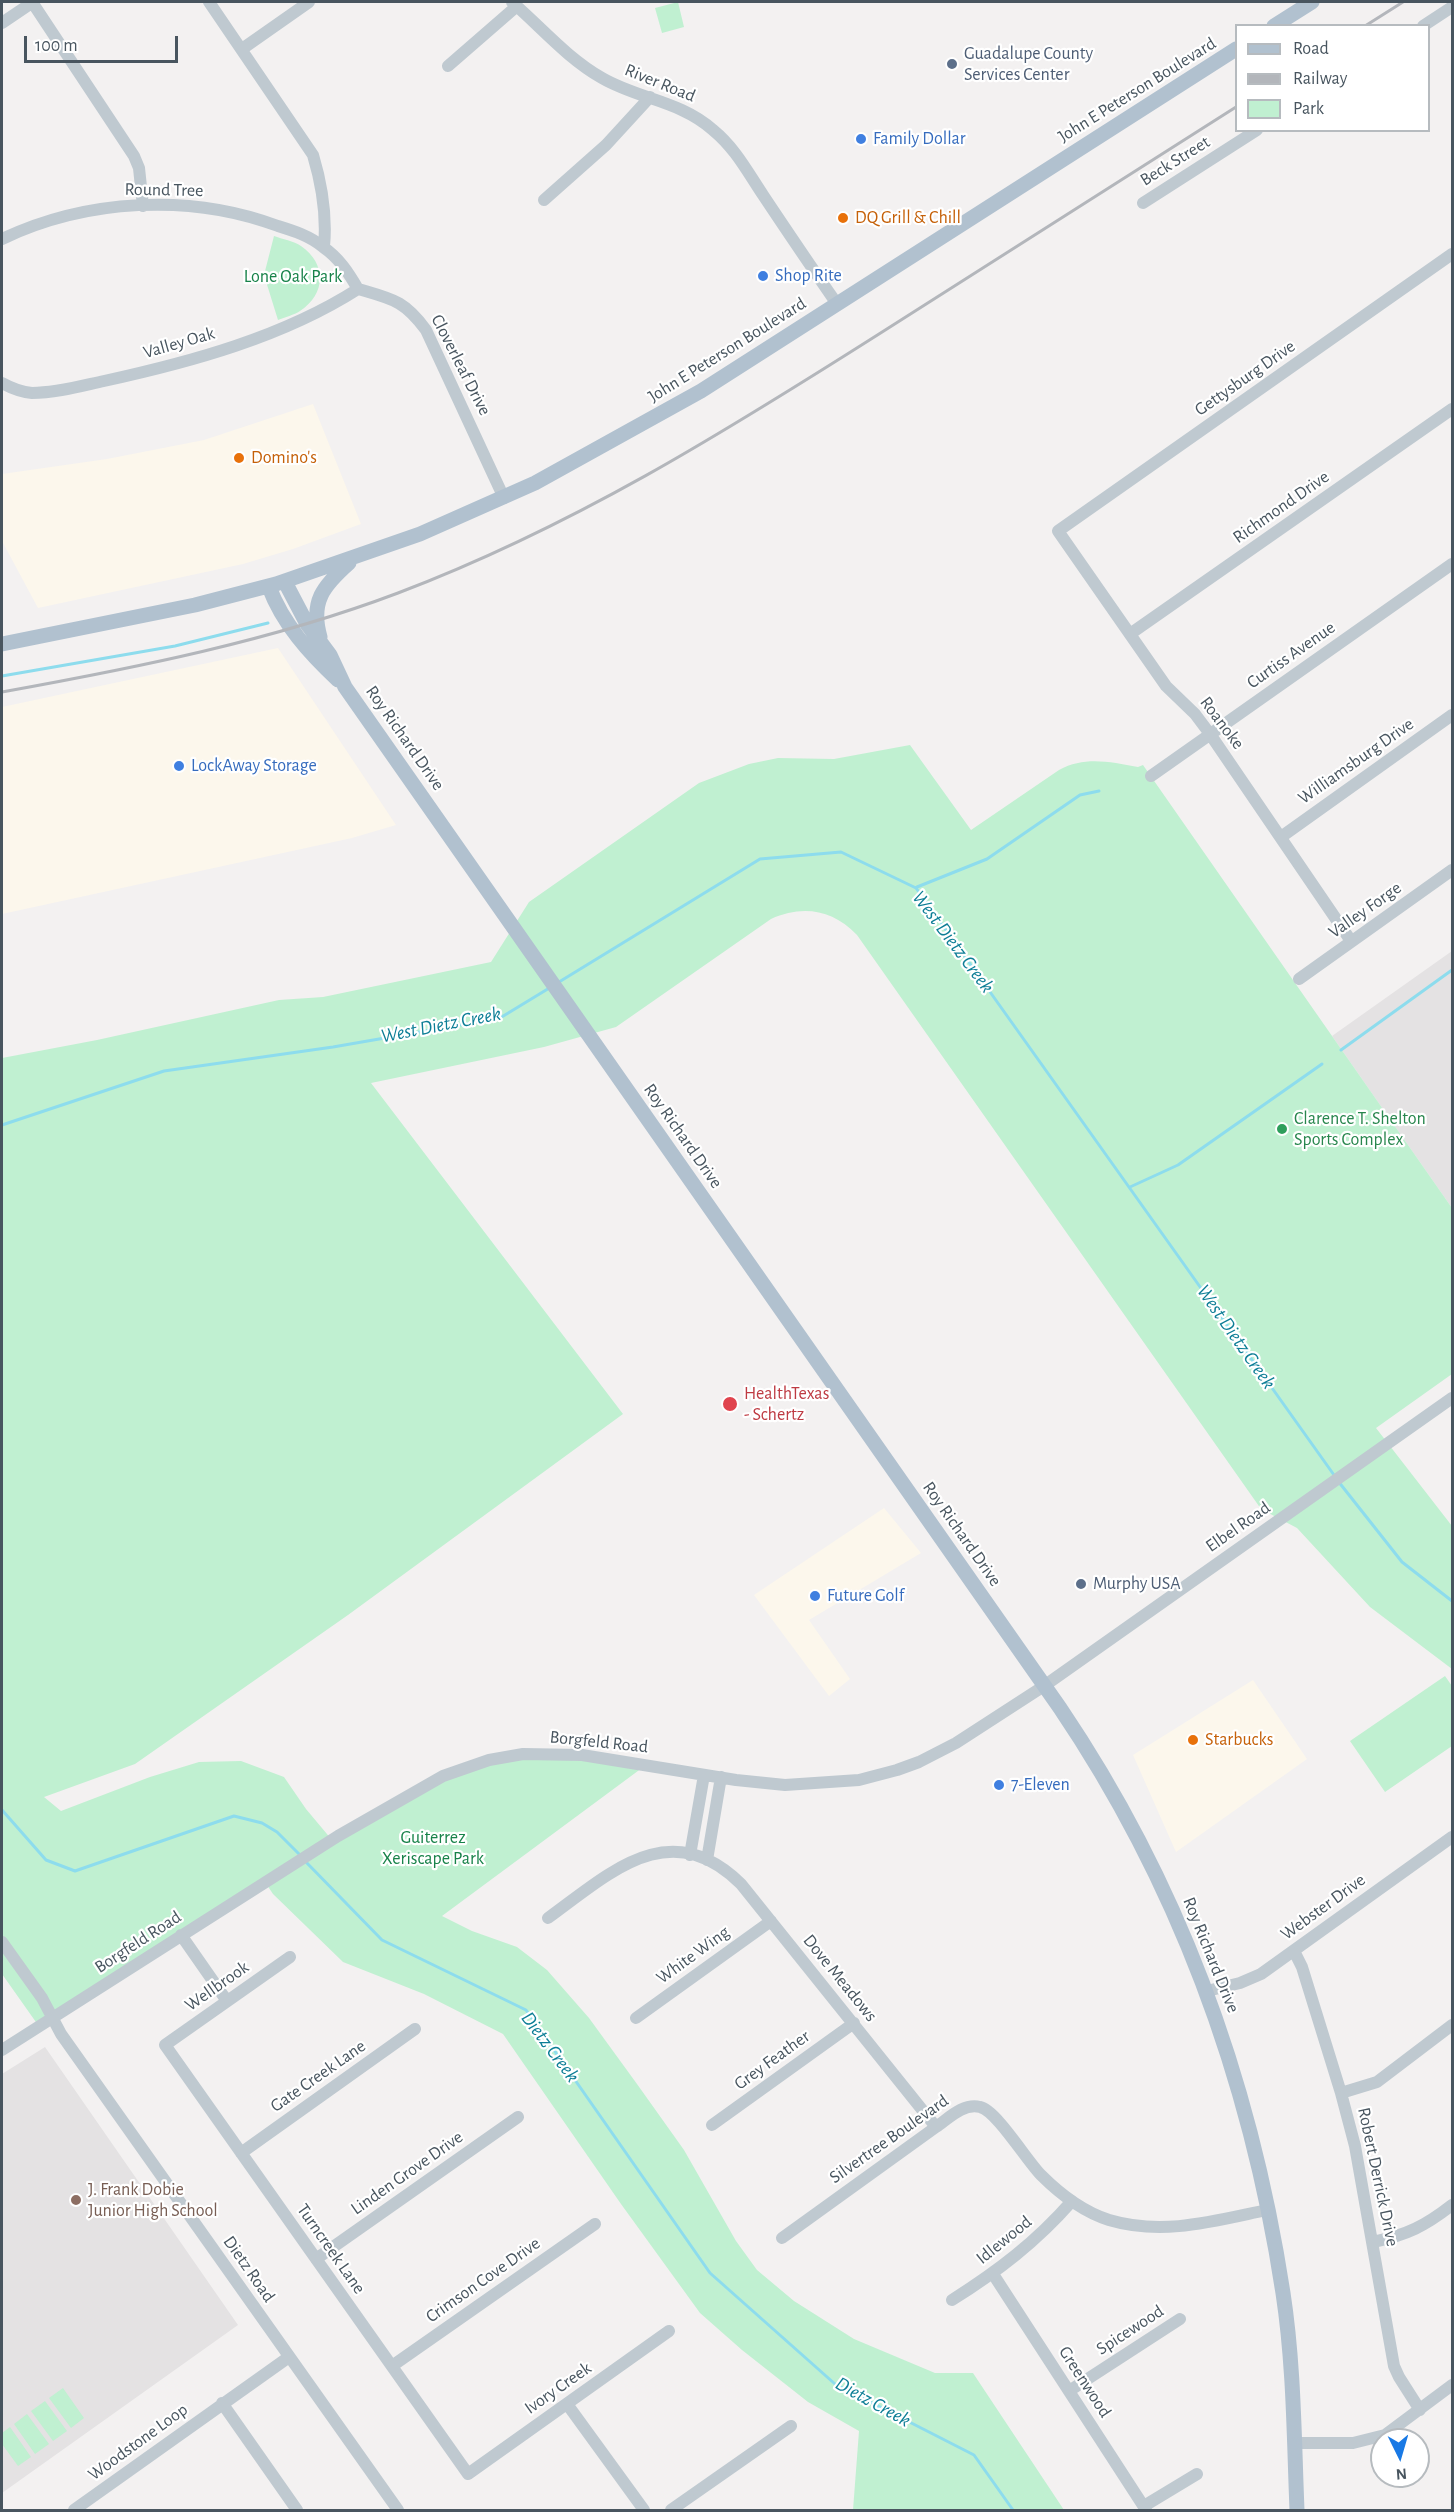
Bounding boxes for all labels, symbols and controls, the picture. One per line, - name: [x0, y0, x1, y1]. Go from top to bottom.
- scale bar: [27, 24, 182, 62]
- legend: [1235, 24, 1430, 132]
- street label: John E Peterson Boulevard: [1054, 33, 1220, 147]
- text: 100 m: [35, 37, 78, 55]
- text: Road: [1293, 40, 1329, 58]
- place label: Guadalupe County Services Center: [964, 43, 1093, 86]
- marker: Guadalupe County Services Center: [945, 57, 959, 71]
- street label: River Road: [621, 59, 699, 107]
- text: Railway: [1293, 70, 1347, 88]
- text: Park: [1293, 100, 1324, 118]
- place label: Family Dollar: [873, 128, 966, 150]
- street label: Beck Street: [1136, 131, 1214, 191]
- marker: Family Dollar: [854, 132, 868, 146]
- street label: Round Tree: [124, 179, 204, 201]
- place label: DQ Grill & Chill: [855, 207, 961, 229]
- marker: DQ Grill & Chill: [836, 211, 850, 225]
- place label: Shop Rite: [775, 265, 842, 287]
- park label: Lone Oak Park: [244, 266, 342, 288]
- marker: Shop Rite: [756, 269, 770, 283]
- street label: John E Peterson Boulevard: [644, 293, 810, 407]
- street label: Cloverleaf Drive: [426, 311, 496, 419]
- street label: Valley Oak: [141, 323, 217, 363]
- street label: Gettysburg Drive: [1191, 335, 1299, 421]
- place label: Domino's: [251, 447, 317, 469]
- marker: Domino's: [232, 451, 246, 465]
- street label: Richmond Drive: [1229, 466, 1333, 548]
- street label: Curtiss Avenue: [1243, 617, 1339, 693]
- street label: Roy Richard Drive: [361, 681, 449, 795]
- street label: Roanoke: [1195, 692, 1249, 754]
- street label: Williamsburg Drive: [1294, 713, 1418, 809]
- place label: LockAway Storage: [191, 755, 317, 777]
- marker: LockAway Storage: [172, 759, 186, 773]
- street label: Valley Forge: [1324, 877, 1406, 943]
- water label: West Dietz Creek: [907, 886, 999, 998]
- water label: West Dietz Creek: [379, 1002, 503, 1048]
- street label: Roy Richard Drive: [639, 1079, 727, 1193]
- place label: Clarence T. Shelton Sports Complex: [1294, 1108, 1426, 1150]
- marker: Clarence T. Shelton Sports Complex: [1275, 1122, 1289, 1136]
- water label: West Dietz Creek: [1191, 1280, 1281, 1394]
- place label: HealthTexas - Schertz: [744, 1383, 829, 1426]
- marker: HealthTexas - Schertz: [721, 1395, 739, 1413]
- street label: Roy Richard Drive: [918, 1477, 1006, 1591]
- street label: Elbel Road: [1202, 1497, 1274, 1557]
- place label: Murphy USA: [1093, 1573, 1181, 1595]
- marker: Murphy USA: [1074, 1577, 1088, 1591]
- place label: Future Golf: [827, 1585, 904, 1607]
- marker: Future Golf: [808, 1589, 822, 1603]
- street label: Borgfeld Road: [549, 1726, 649, 1758]
- place label: Starbucks: [1205, 1729, 1273, 1751]
- marker: Starbucks: [1186, 1733, 1200, 1747]
- place label: 7-Eleven: [1011, 1774, 1070, 1796]
- marker: 7-Eleven: [992, 1778, 1006, 1792]
- park label: Guiterrez Xeriscape Park: [382, 1827, 484, 1870]
- street label: Webster Drive: [1276, 1869, 1370, 1945]
- street label: Roy Richard Drive: [1178, 1894, 1244, 2016]
- street label: Borgfeld Road: [91, 1906, 185, 1978]
- street label: White Wing: [652, 1921, 734, 1989]
- street label: Dove Meadows: [798, 1930, 882, 2026]
- street label: Wellbrook: [181, 1956, 253, 2016]
- water label: Dietz Creek: [516, 2007, 584, 2087]
- street label: Grey Feather: [730, 2025, 814, 2095]
- street label: Gate Creek Lane: [266, 2035, 370, 2117]
- street label: Silvertree Boulevard: [825, 2090, 953, 2188]
- street label: Robert Derrick Drive: [1353, 2105, 1403, 2249]
- street label: Linden Grove Drive: [347, 2126, 467, 2220]
- place label: J. Frank Dobie Junior High School: [88, 2179, 218, 2222]
- marker: J. Frank Dobie Junior High School: [69, 2193, 83, 2207]
- street label: Turncreek Lane: [292, 2200, 370, 2298]
- street label: Idlewood: [972, 2211, 1036, 2269]
- street label: Dietz Road: [218, 2232, 280, 2306]
- street label: Crimson Cove Drive: [422, 2232, 544, 2328]
- street label: Spicewood: [1092, 2300, 1168, 2360]
- street label: Greenwood: [1054, 2342, 1116, 2422]
- street label: Ivory Creek: [520, 2357, 596, 2419]
- water label: Dietz Creek: [831, 2372, 915, 2432]
- street label: Woodstone Loop: [84, 2399, 192, 2485]
- north arrow: [1370, 2428, 1430, 2488]
- text: N: [1395, 2465, 1408, 2482]

